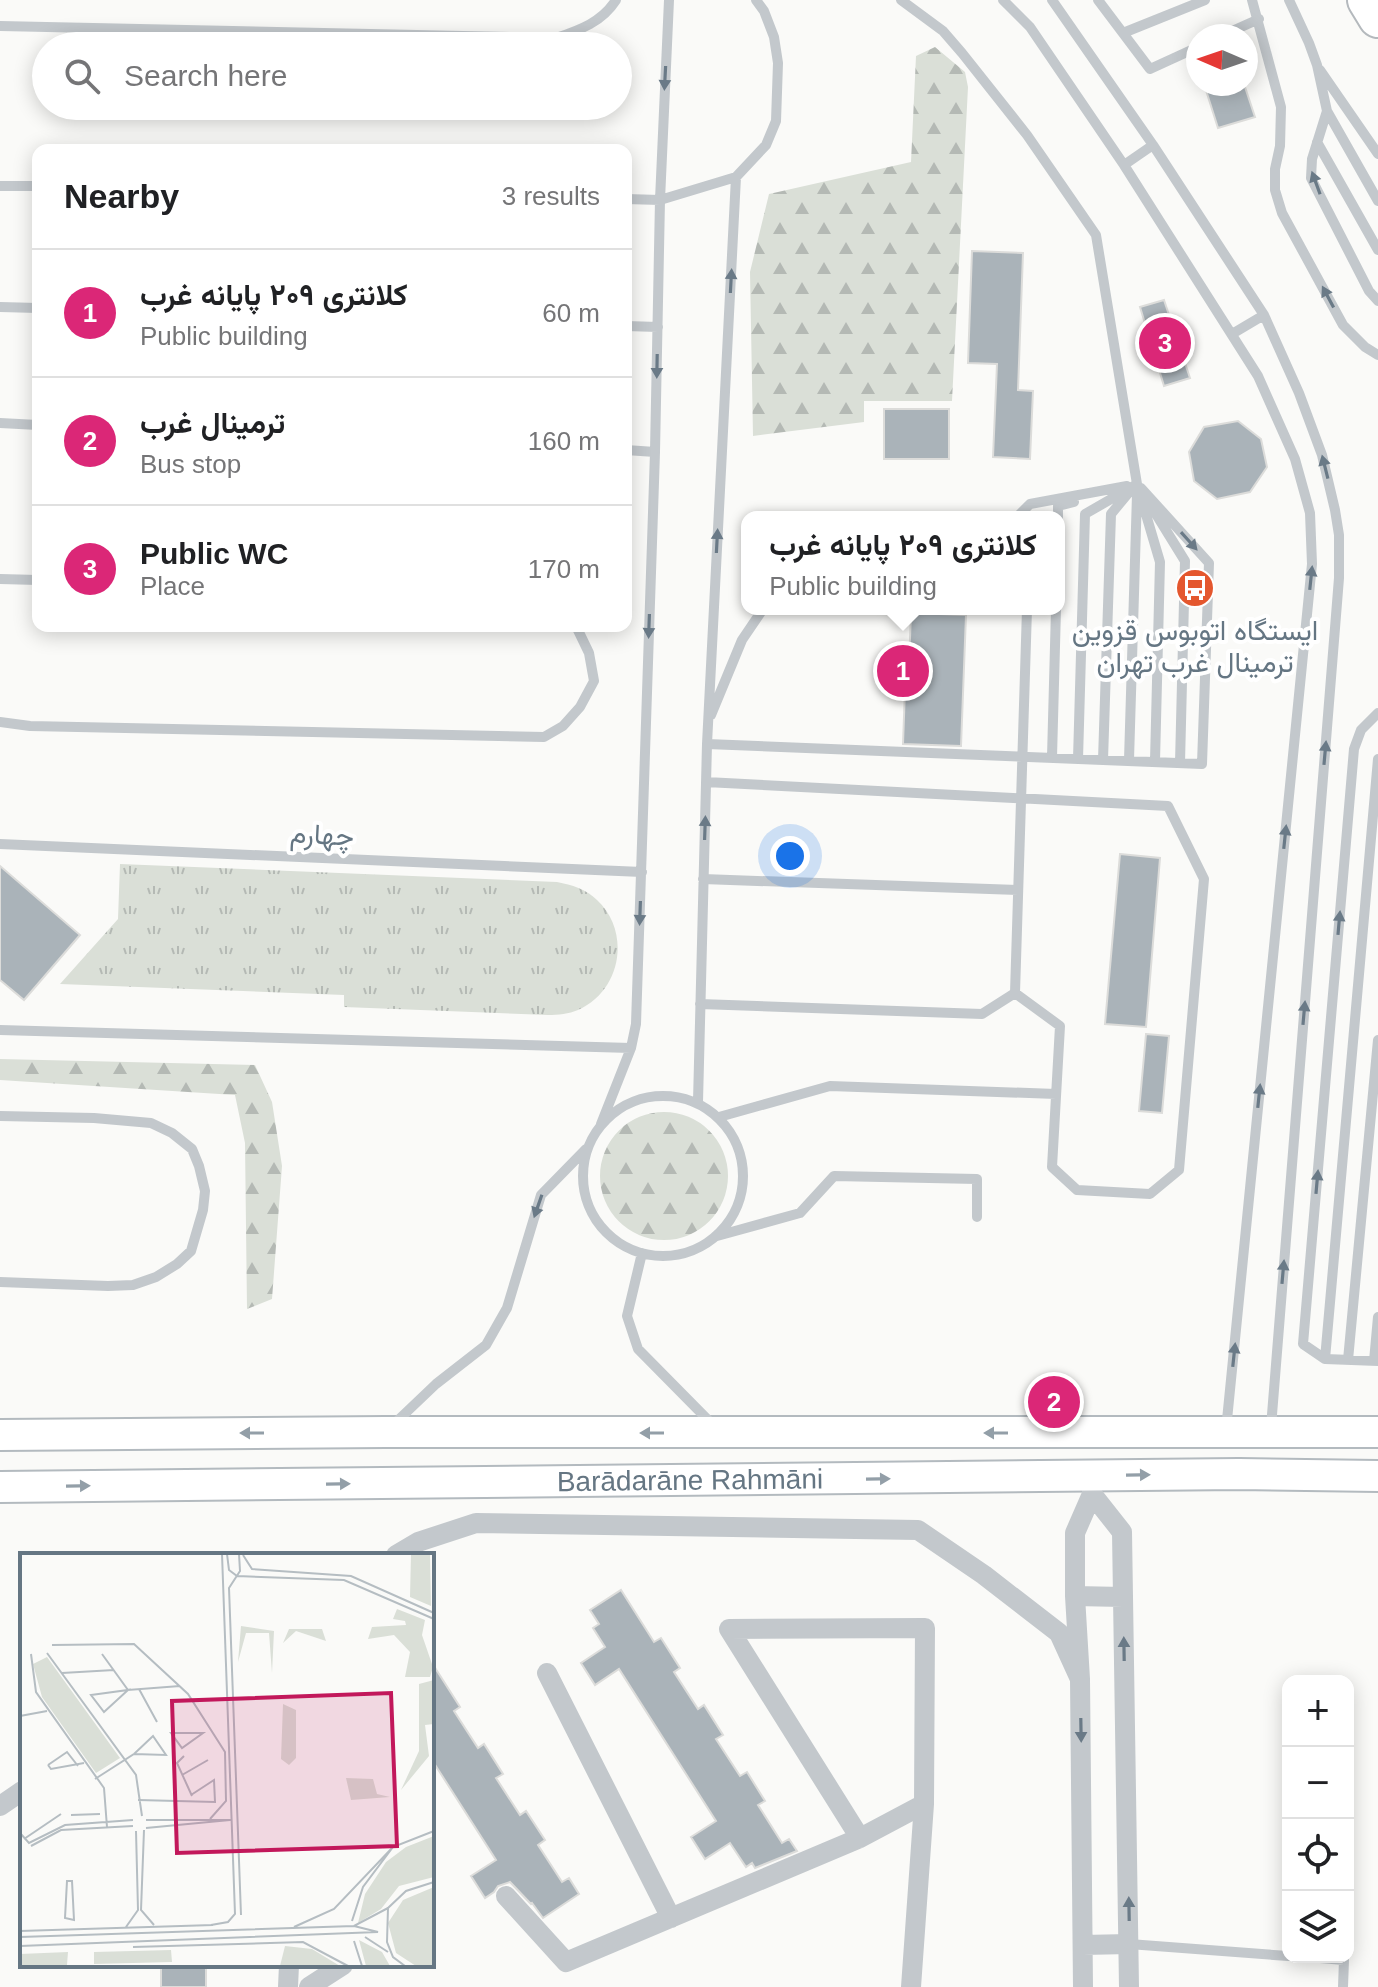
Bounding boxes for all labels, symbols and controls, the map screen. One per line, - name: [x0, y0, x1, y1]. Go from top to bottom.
- north arrow: [1186, 24, 1258, 96]
- search box: [32, 32, 632, 120]
- icon: search: [60, 54, 104, 98]
- text: Search here: [124, 59, 287, 92]
- one-way arrow: [659, 66, 672, 91]
- one-way arrow: [1309, 171, 1322, 195]
- text: Nearby: [64, 177, 179, 215]
- text: 3 results: [502, 181, 600, 211]
- one-way arrow: [724, 268, 737, 293]
- text: کلانتری ۲۰۹ پایانه غرب: [140, 278, 408, 311]
- one-way arrow: [1321, 286, 1335, 309]
- text: 1: [83, 298, 97, 328]
- text: 60 m: [542, 298, 600, 328]
- pin: 3: [1139, 313, 1191, 373]
- text: Public building: [140, 321, 308, 351]
- one-way arrow: [650, 354, 663, 379]
- text: ترمینال غرب: [140, 406, 285, 439]
- text: 2: [83, 426, 97, 456]
- text: 160 m: [528, 426, 600, 456]
- text: Bus stop: [140, 449, 241, 479]
- one-way arrow: [1318, 455, 1330, 480]
- popup: [741, 511, 1065, 615]
- one-way arrow: [711, 528, 724, 553]
- text: کلانتری ۲۰۹ پایانه غرب: [769, 528, 1037, 561]
- one-way arrow: [1180, 532, 1198, 551]
- text: Public WC: [140, 537, 288, 570]
- text: 3: [83, 554, 97, 584]
- text: 170 m: [528, 554, 600, 584]
- one-way arrow: [1305, 566, 1318, 591]
- bus stop icon: ایستگاه اتوبوس قزوین ترمینال غرب تهران: [1174, 567, 1216, 609]
- text: Place: [140, 571, 205, 601]
- text: Public building: [769, 571, 937, 601]
- one-way arrow: [643, 614, 656, 639]
- place label: ایستگاه اتوبوس قزوین ترمینال غرب تهران: [1072, 615, 1318, 680]
- pin: 1: [877, 641, 929, 701]
- one-way arrow: [1319, 740, 1332, 765]
- one-way arrow: [698, 815, 711, 840]
- street label: چهارم: [289, 817, 355, 855]
- one-way arrow: [1279, 824, 1292, 849]
- your location: [770, 836, 810, 876]
- one-way arrow: [634, 901, 647, 926]
- one-way arrow: [1333, 910, 1346, 935]
- one-way arrow: [1298, 1000, 1311, 1025]
- one-way arrow: [1253, 1083, 1266, 1108]
- one-way arrow: [1310, 1169, 1323, 1194]
- one-way arrow: [532, 1194, 544, 1218]
- one-way arrow: [1277, 1259, 1290, 1284]
- one-way arrow: [1227, 1342, 1240, 1367]
- pin: 2: [1028, 1372, 1080, 1432]
- one-way arrow: [239, 1427, 264, 1439]
- one-way arrow: [639, 1427, 664, 1439]
- one-way arrow: [983, 1427, 1008, 1439]
- street label: Barādarāne Rahmāni: [557, 1463, 823, 1497]
- one-way arrow: [1126, 1469, 1151, 1482]
- one-way arrow: [866, 1473, 891, 1485]
- one-way arrow: [326, 1478, 351, 1490]
- one-way arrow: [66, 1480, 91, 1493]
- inset map: [20, 1553, 434, 1967]
- one-way arrow: [1117, 1636, 1130, 1661]
- map controls: [1282, 1675, 1354, 1963]
- button: +: [1282, 1675, 1354, 1747]
- one-way arrow: [1075, 1718, 1087, 1743]
- button: −: [1282, 1747, 1354, 1819]
- button: locate: [1282, 1819, 1354, 1891]
- button: layers: [1282, 1891, 1354, 1963]
- one-way arrow: [1122, 1896, 1135, 1921]

